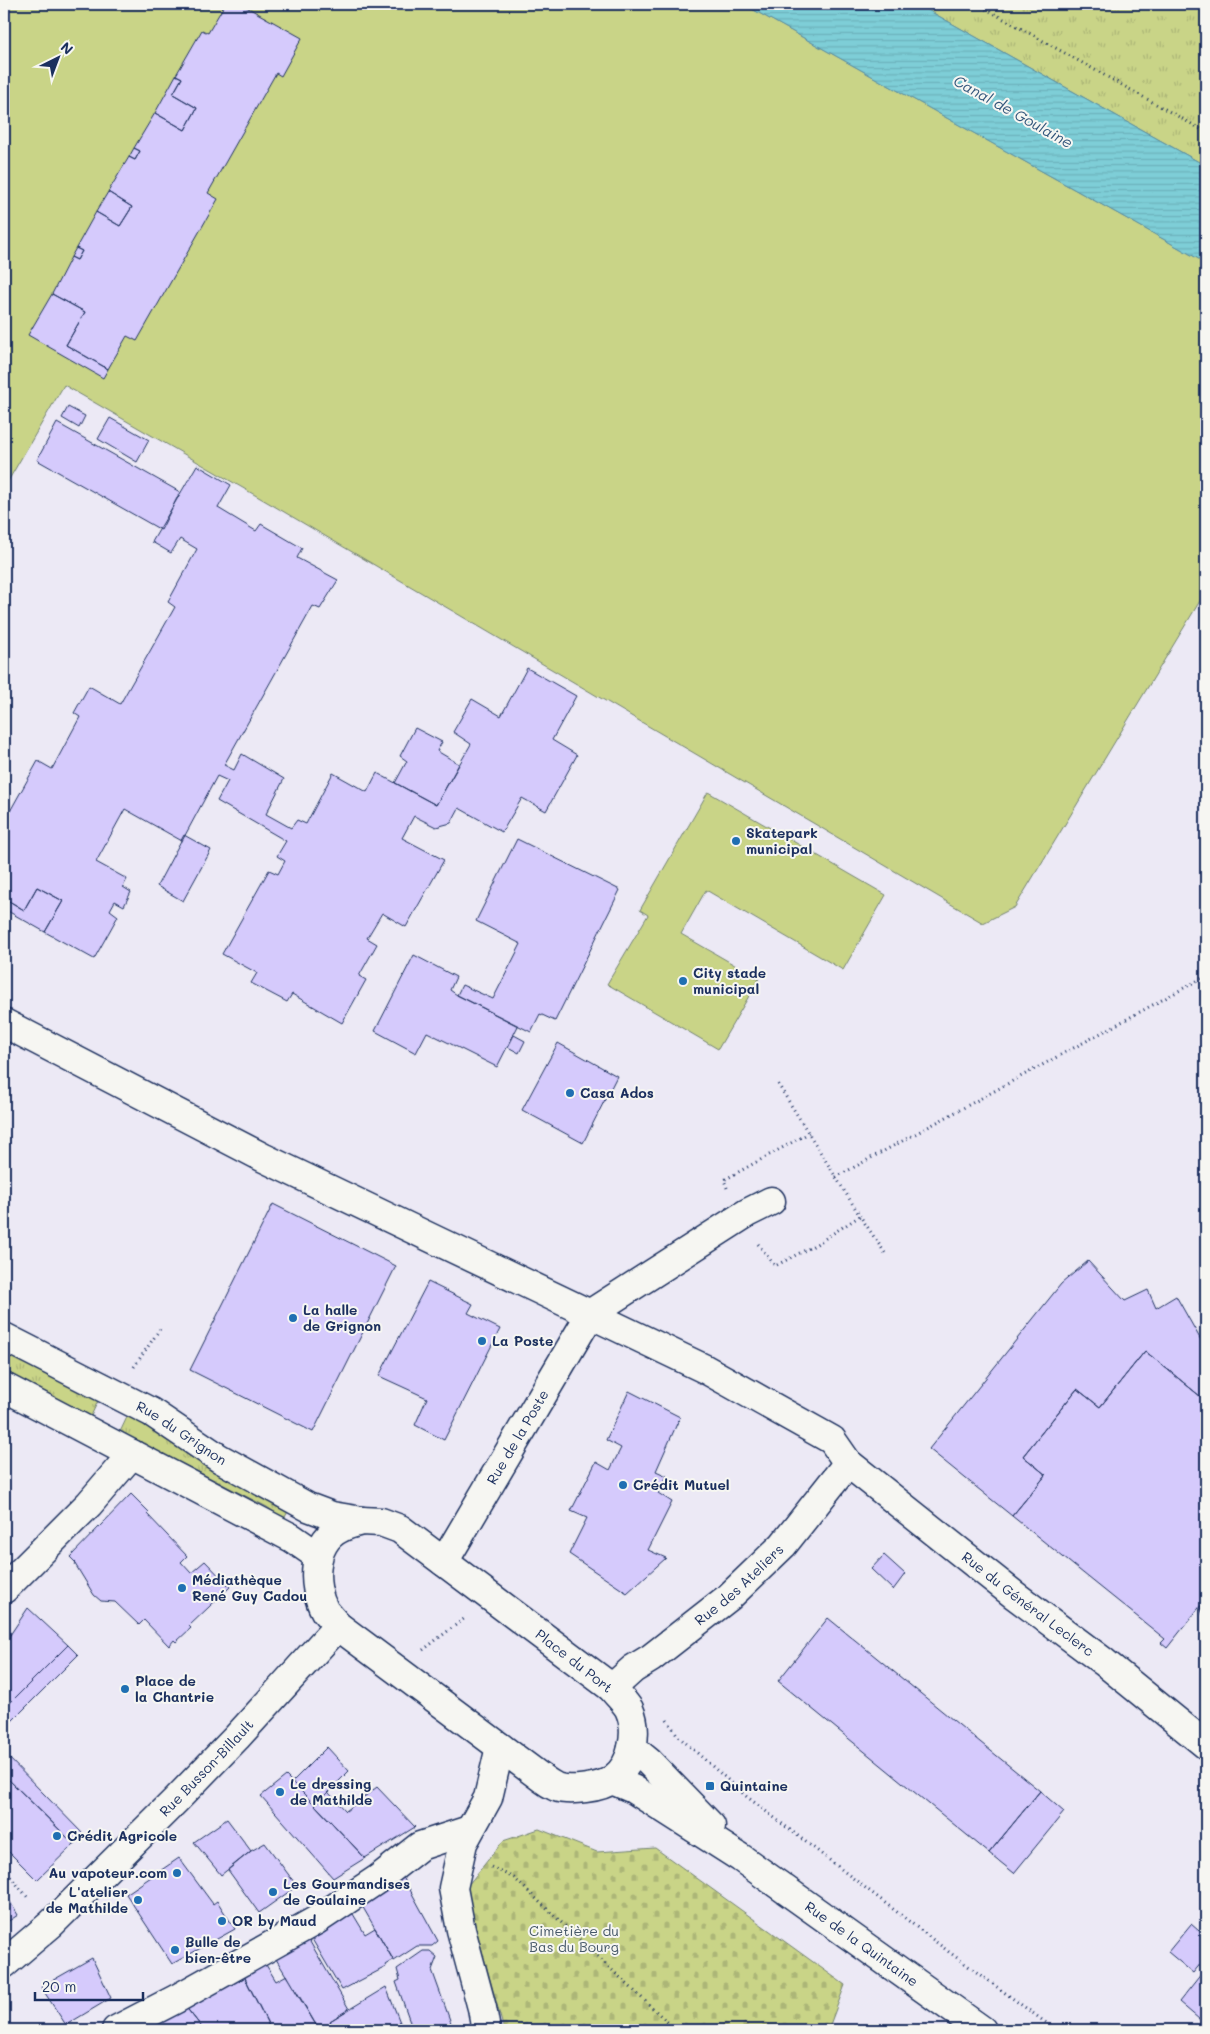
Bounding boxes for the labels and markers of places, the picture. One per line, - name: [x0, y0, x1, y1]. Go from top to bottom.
- place label: Skatepark municipal: [746, 823, 818, 858]
- marker: Skatepark municipal: [730, 835, 742, 847]
- place label: City stade municipal: [693, 963, 766, 998]
- marker: City stade municipal: [677, 975, 689, 987]
- place label: Casa Ados: [580, 1083, 654, 1102]
- marker: Casa Ados: [564, 1087, 576, 1099]
- place label: La halle de Grignon: [303, 1300, 381, 1335]
- marker: La halle de Grignon: [287, 1312, 299, 1324]
- place label: La Poste: [492, 1331, 553, 1350]
- marker: La Poste: [476, 1335, 488, 1347]
- place label: Crédit Mutuel: [633, 1475, 730, 1494]
- marker: Crédit Mutuel: [617, 1479, 629, 1491]
- place label: Médiathèque René Guy Cadou: [192, 1570, 307, 1605]
- marker: Médiathèque René Guy Cadou: [176, 1582, 188, 1594]
- place label: Place de la Chantrie: [135, 1671, 214, 1706]
- marker: Place de la Chantrie: [119, 1683, 131, 1695]
- place label: Le dressing de Mathilde: [290, 1774, 372, 1809]
- place label: Quintaine: [720, 1776, 788, 1795]
- marker: Quintaine: [704, 1780, 716, 1792]
- marker: Le dressing de Mathilde: [274, 1786, 286, 1798]
- place label: Crédit Agricole: [67, 1826, 177, 1845]
- marker: Crédit Agricole: [51, 1830, 63, 1842]
- place label: Au vapoteur.com: [49, 1863, 167, 1882]
- marker: Au vapoteur.com: [171, 1867, 183, 1879]
- place label: Les Gourmandises de Goulaine: [283, 1874, 410, 1909]
- place label: L'atelier de Mathilde: [46, 1882, 128, 1917]
- marker: Les Gourmandises de Goulaine: [267, 1886, 279, 1898]
- marker: L'atelier de Mathilde: [132, 1894, 144, 1906]
- place label: OR by Maud: [232, 1911, 317, 1930]
- marker: OR by Maud: [216, 1915, 228, 1927]
- place label: Bulle de bien-être: [185, 1932, 251, 1967]
- marker: Bulle de bien-être: [169, 1944, 181, 1956]

